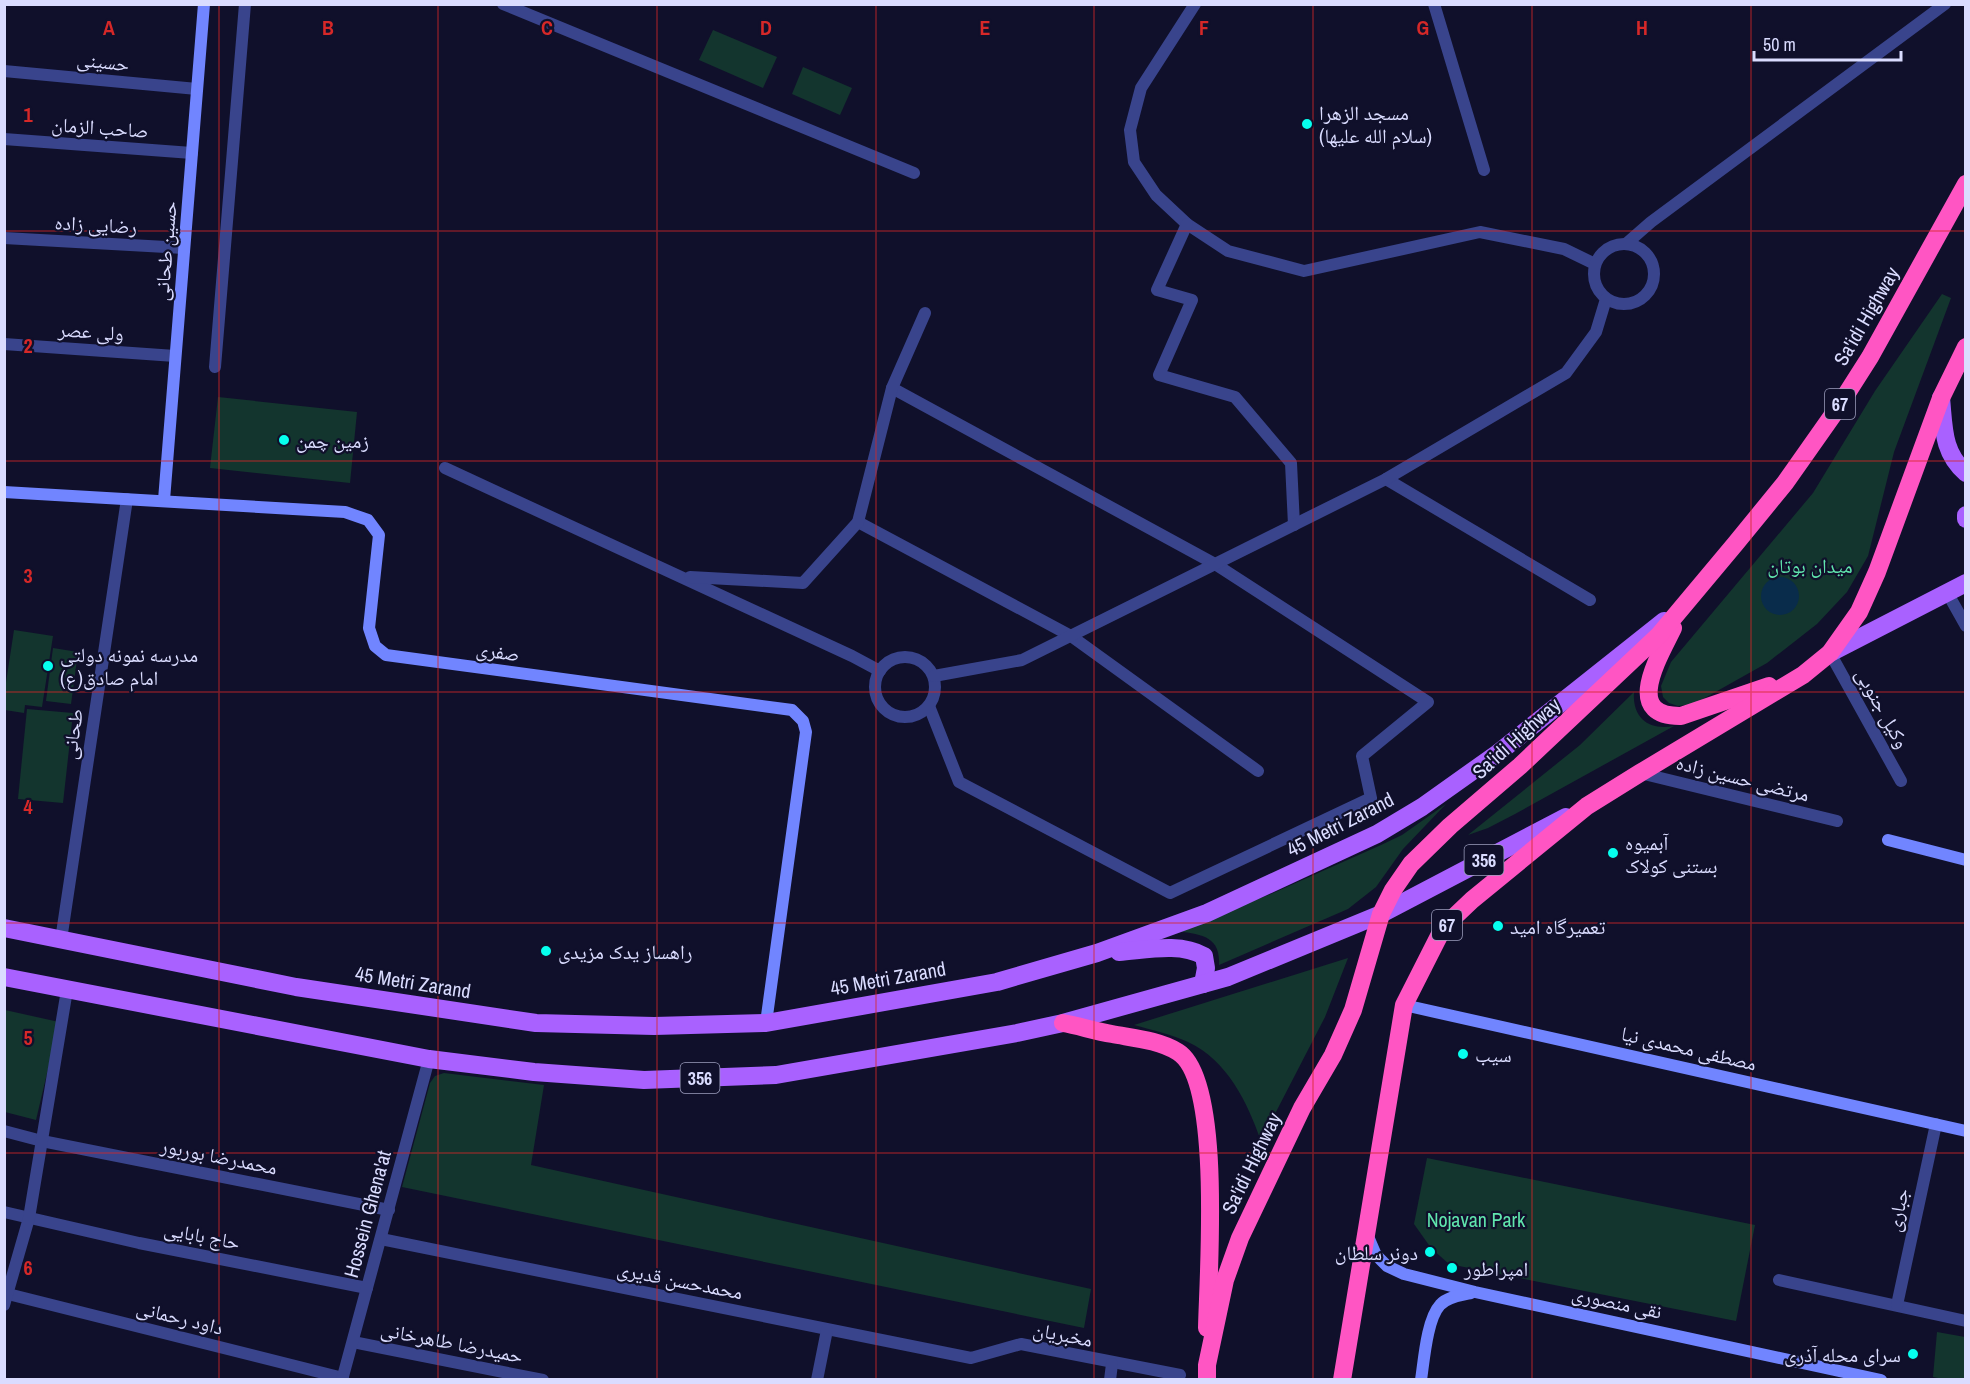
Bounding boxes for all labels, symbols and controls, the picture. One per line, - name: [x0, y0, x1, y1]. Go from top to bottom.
- text: A: [103, 14, 115, 41]
- text: B: [322, 14, 334, 41]
- text: C: [541, 14, 553, 41]
- text: D: [760, 14, 772, 41]
- text: E: [980, 14, 991, 41]
- text: F: [1199, 14, 1209, 41]
- text: G: [1417, 14, 1429, 41]
- text: H: [1636, 14, 1648, 41]
- scale bar: [1754, 24, 1901, 62]
- text: 50 m: [1763, 32, 1796, 57]
- street label: حسینی: [75, 45, 131, 77]
- place label: مسجد الزهرا (سلام الله علیها): [1319, 99, 1432, 150]
- text: 1: [23, 101, 33, 128]
- street label: صاحب الزمان: [50, 110, 150, 144]
- marker: مسجد الزهرا (سلام الله علیها): [1300, 117, 1314, 131]
- street label: حسین طحانی: [147, 200, 183, 302]
- street label: رضایی زاده: [54, 208, 138, 240]
- street label: Sa'idi Highway: [1827, 261, 1906, 370]
- street label: ولی عصر: [56, 315, 125, 347]
- text: 2: [23, 332, 33, 359]
- road number: 67: [1825, 389, 1855, 419]
- place label: زمین چمن: [296, 427, 369, 454]
- marker: زمین چمن: [277, 433, 291, 447]
- park label: میدان بوتان: [1767, 552, 1853, 579]
- text: 3: [23, 562, 33, 589]
- street label: صفری: [474, 635, 522, 667]
- place label: مدرسه نمونه دولتی امام صادق(ع): [60, 641, 198, 692]
- marker: مدرسه نمونه دولتی امام صادق(ع): [41, 659, 55, 673]
- street label: وکیل جنوبی: [1850, 663, 1916, 753]
- street label: Sa'idi Highway: [1466, 691, 1566, 785]
- street label: طحانی: [55, 707, 89, 761]
- street label: مرتضی حسین زاده: [1674, 748, 1812, 808]
- street label: 45 Metri Zarand: [1282, 785, 1398, 863]
- text: 4: [23, 793, 33, 820]
- place label: آبمیوه بستنی کولاک: [1625, 829, 1718, 879]
- road number: 356: [1464, 845, 1504, 875]
- marker: آبمیوه بستنی کولاک: [1606, 846, 1620, 860]
- road number: 67: [1432, 910, 1462, 940]
- place label: تعمیرگاه امید: [1510, 913, 1605, 940]
- marker: تعمیرگاه امید: [1491, 919, 1505, 933]
- place label: راهساز یدک مزیدی: [558, 938, 692, 965]
- marker: راهساز یدک مزیدی: [539, 944, 553, 958]
- street label: 45 Metri Zarand: [828, 955, 948, 1001]
- street label: 45 Metri Zarand: [353, 960, 473, 1004]
- street label: مصطفی محمدی نیا: [1619, 1019, 1759, 1077]
- text: 5: [23, 1024, 33, 1051]
- place label: سیب: [1475, 1041, 1512, 1068]
- marker: سیب: [1456, 1047, 1470, 1061]
- road number: 356: [680, 1063, 720, 1093]
- street label: Sa'idi Highway: [1215, 1107, 1288, 1218]
- street label: محمدرضا بوربور: [157, 1131, 280, 1181]
- street label: Hossein Ghena'at: [337, 1147, 397, 1281]
- street label: جباری: [1879, 1186, 1915, 1234]
- park label: Nojavan Park: [1427, 1206, 1526, 1233]
- street label: حاج بابایی: [162, 1214, 243, 1256]
- place label: دونر سلطان: [1335, 1239, 1418, 1266]
- marker: دونر سلطان: [1423, 1245, 1437, 1259]
- text: 6: [23, 1254, 33, 1281]
- street label: محمدحسن قدیری: [615, 1255, 745, 1305]
- place label: امپراطور: [1463, 1255, 1528, 1282]
- marker: امپراطور: [1445, 1261, 1459, 1275]
- street label: نقی منصوری: [1569, 1279, 1665, 1325]
- street label: داود رحمانی: [134, 1293, 226, 1341]
- street label: حمیدرضا طاهرخانی: [379, 1315, 526, 1369]
- street label: مخبریان: [1031, 1315, 1095, 1353]
- place label: سرای محله آذری: [1784, 1341, 1901, 1368]
- marker: سرای محله آذری: [1906, 1347, 1920, 1361]

